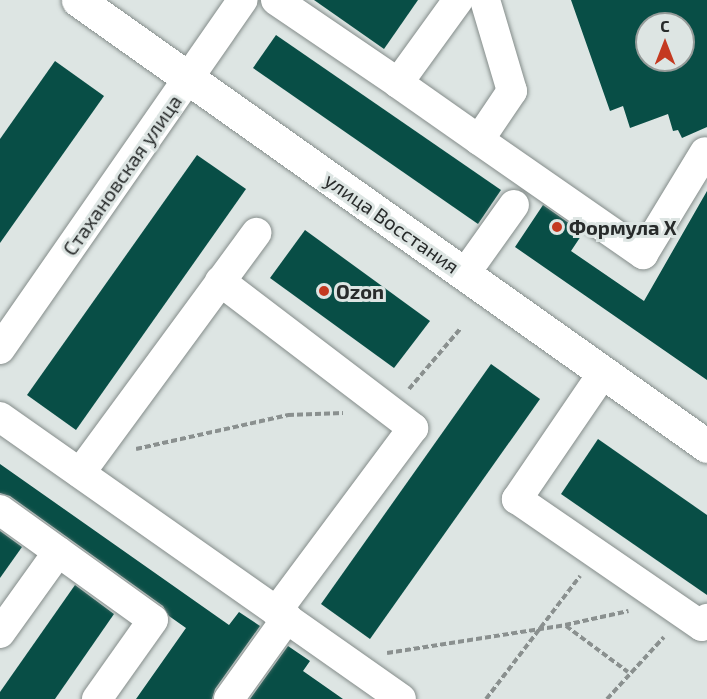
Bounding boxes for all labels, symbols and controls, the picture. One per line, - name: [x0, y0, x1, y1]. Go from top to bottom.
- north arrow: [635, 12, 695, 72]
- text: С: [660, 16, 670, 35]
- street label: Стахановская улица: [57, 90, 187, 260]
- street label: улица Восстания: [320, 168, 464, 278]
- place label: Формула X: [569, 215, 677, 239]
- marker: Формула X: [550, 220, 564, 234]
- place label: Ozon: [336, 279, 384, 303]
- marker: Ozon: [317, 284, 331, 298]

